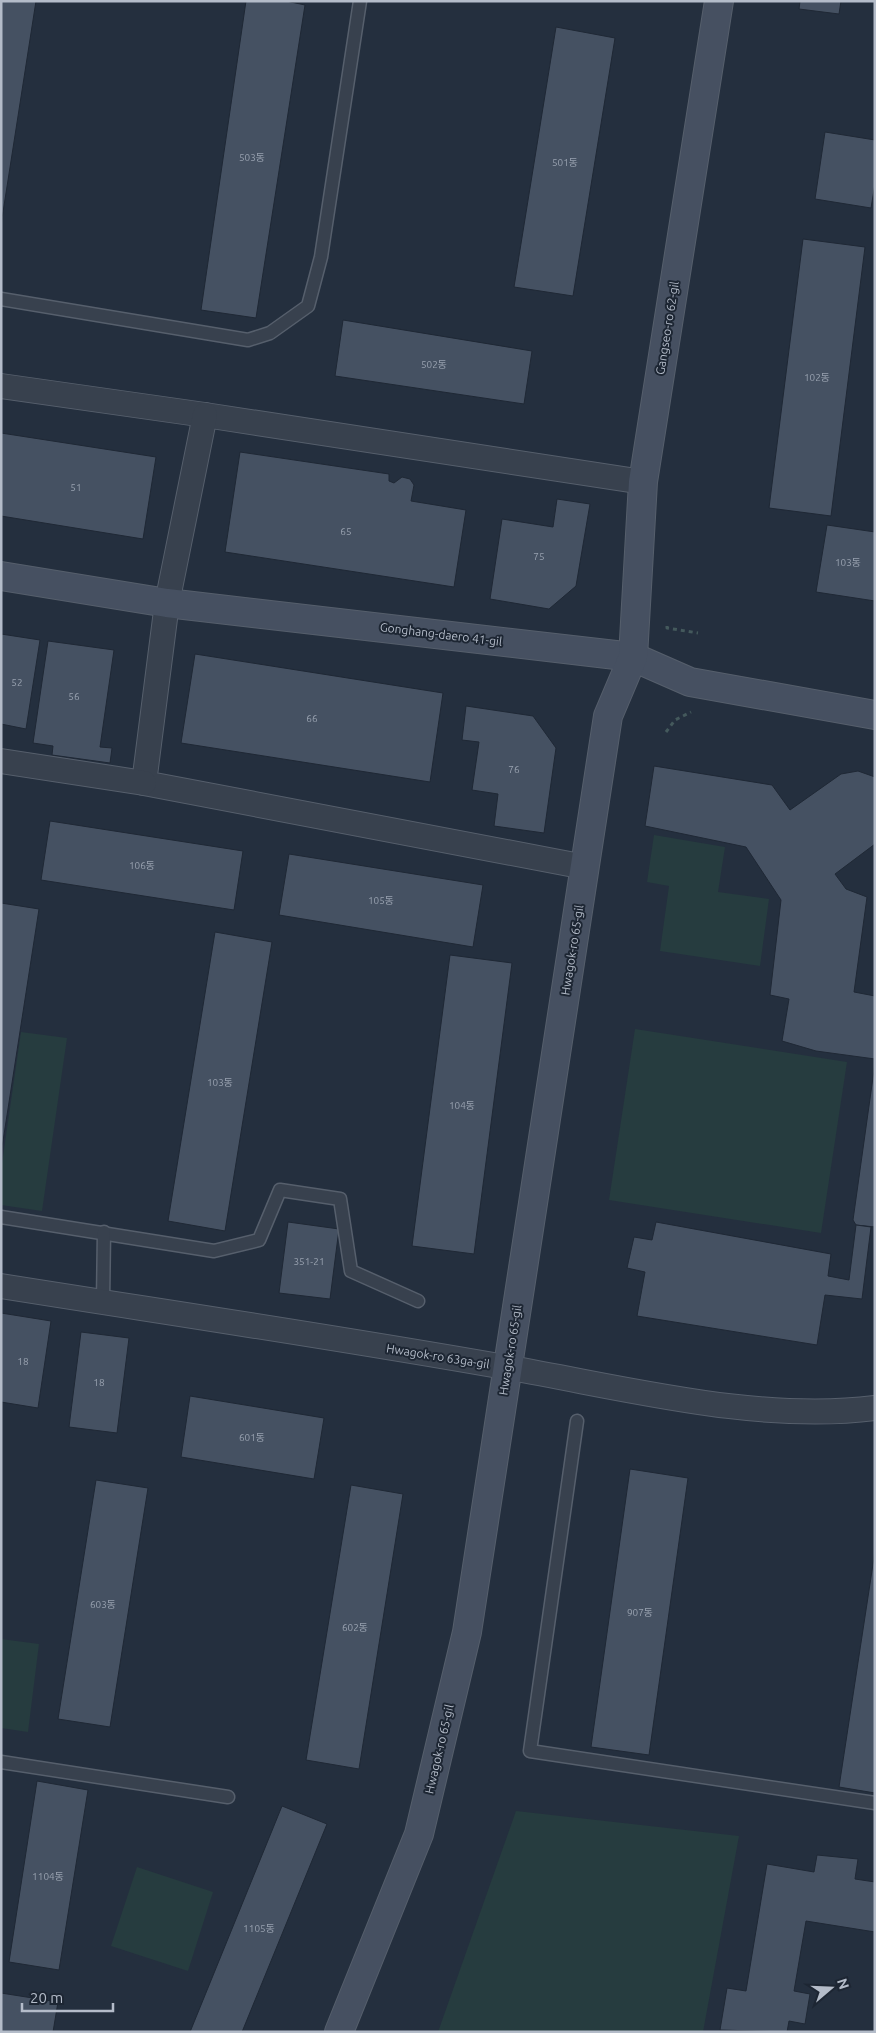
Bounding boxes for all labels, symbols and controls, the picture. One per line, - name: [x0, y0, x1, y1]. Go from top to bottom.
- house number: 503동: [239, 152, 265, 163]
- house number: 501동: [552, 157, 578, 168]
- street label: Gangseo-ro 62-gil: [653, 280, 681, 376]
- house number: 502동: [421, 359, 447, 370]
- house number: 102동: [804, 372, 830, 383]
- house number: 51: [70, 482, 82, 493]
- house number: 65: [340, 526, 352, 537]
- house number: 75: [533, 551, 545, 562]
- house number: 103동: [835, 557, 861, 568]
- street label: Gonghang-daero 41-gil: [379, 620, 503, 648]
- house number: 52: [11, 677, 23, 688]
- house number: 56: [68, 691, 80, 702]
- house number: 66: [306, 713, 318, 724]
- house number: 76: [508, 764, 520, 775]
- house number: 106동: [129, 860, 155, 871]
- house number: 105동: [368, 895, 394, 906]
- street label: Hwagok-ro 65-gil: [558, 904, 586, 996]
- house number: 103동: [207, 1077, 233, 1088]
- house number: 104동: [449, 1100, 475, 1111]
- house number: 351-21: [293, 1256, 325, 1267]
- street label: Hwagok-ro 65-gil: [496, 1304, 524, 1396]
- street label: Hwagok-ro 63ga-gil: [385, 1341, 491, 1371]
- house number: 18: [17, 1356, 29, 1367]
- house number: 18: [93, 1377, 105, 1388]
- house number: 601동: [239, 1432, 265, 1443]
- house number: 603동: [90, 1599, 116, 1610]
- house number: 907동: [627, 1607, 653, 1618]
- house number: 602동: [342, 1622, 368, 1633]
- street label: Hwagok-ro 65-gil: [422, 1703, 456, 1795]
- house number: 1104동: [32, 1871, 64, 1882]
- house number: 1105동: [243, 1923, 275, 1934]
- north arrow: [806, 1963, 856, 2013]
- text: N: [834, 1976, 853, 1991]
- scale bar: [22, 1980, 114, 2012]
- text: 20 m: [30, 1989, 63, 2006]

